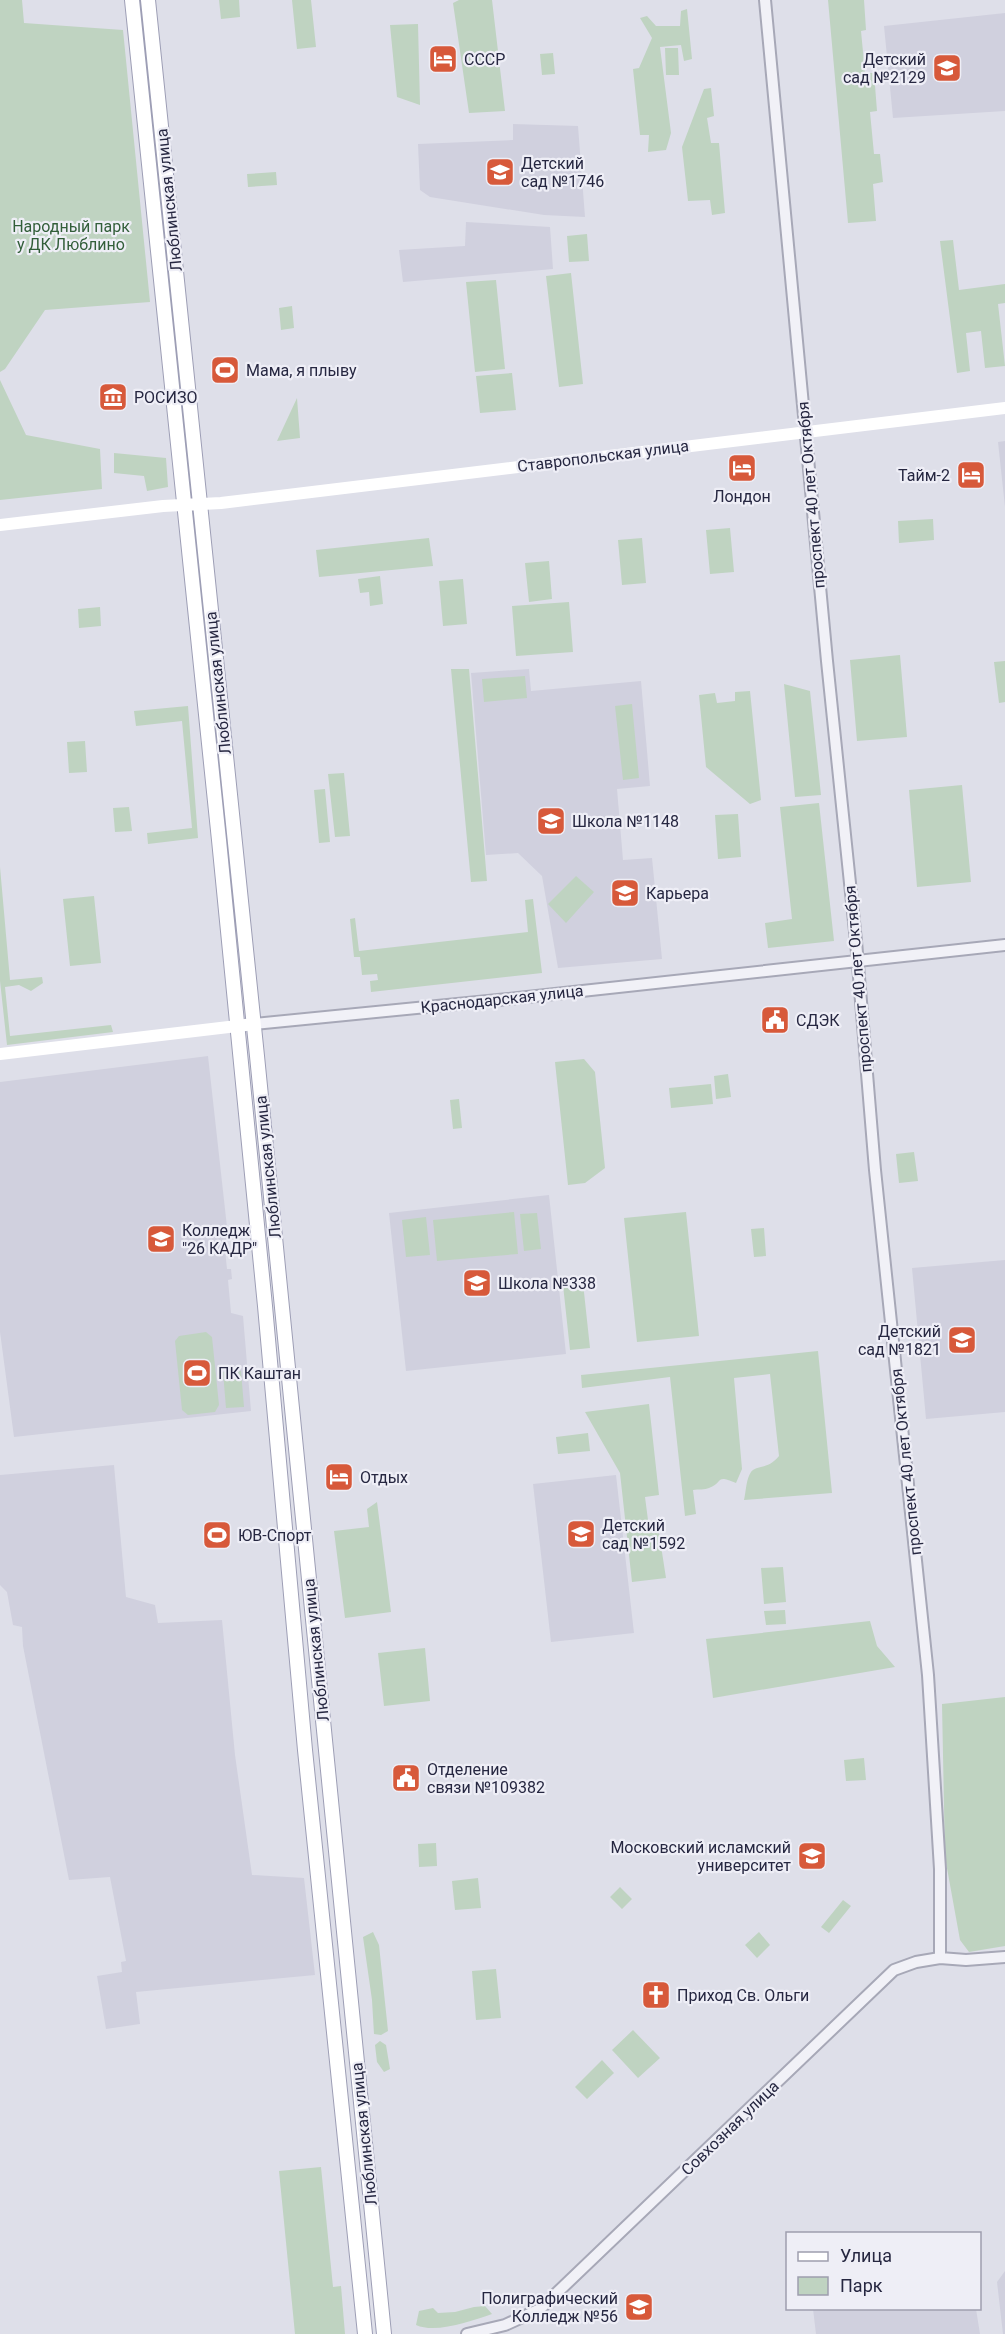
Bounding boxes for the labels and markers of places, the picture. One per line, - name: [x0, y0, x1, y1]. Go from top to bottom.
- hotel icon: СССР: [427, 43, 459, 75]
- place label: СССР: [464, 50, 505, 69]
- place label: Детский сад №2129: [843, 50, 926, 87]
- school or university icon: Детский сад №2129: [931, 52, 963, 84]
- place label: Детский сад №1746: [521, 154, 604, 191]
- school or university icon: Детский сад №1746: [484, 156, 516, 188]
- sports icon: Мама, я плыву: [209, 354, 241, 386]
- place label: Мама, я плыву: [246, 361, 357, 380]
- museum icon: РОСИЗО: [97, 381, 129, 413]
- place label: РОСИЗО: [134, 388, 197, 407]
- hotel icon: Лондон: [726, 452, 758, 484]
- hotel icon: Тайм-2: [955, 459, 987, 491]
- place label: Тайм-2: [898, 466, 950, 485]
- place label: Лондон: [713, 487, 771, 506]
- school or university icon: Школа №1148: [535, 805, 567, 837]
- place label: Школа №1148: [572, 812, 679, 831]
- school or university icon: Карьера: [609, 877, 641, 909]
- place label: Карьера: [646, 884, 709, 903]
- public building icon: СДЭК: [759, 1004, 791, 1036]
- place label: СДЭК: [796, 1011, 840, 1030]
- place label: Колледж "26 КАДР": [182, 1221, 257, 1258]
- school or university icon: Колледж "26 КАДР": [145, 1223, 177, 1255]
- school or university icon: Школа №338: [461, 1267, 493, 1299]
- place label: Школа №338: [498, 1274, 596, 1293]
- place label: Детский сад №1821: [858, 1322, 941, 1359]
- school or university icon: Детский сад №1821: [946, 1324, 978, 1356]
- sports icon: ПК Каштан: [181, 1357, 213, 1389]
- place label: ПК Каштан: [218, 1364, 301, 1383]
- hotel icon: Отдых: [323, 1461, 355, 1493]
- place label: Отдых: [360, 1468, 408, 1487]
- place label: Детский сад №1592: [602, 1516, 685, 1553]
- school or university icon: Детский сад №1592: [565, 1518, 597, 1550]
- sports icon: ЮВ-Спорт: [201, 1519, 233, 1551]
- place label: ЮВ-Спорт: [238, 1526, 312, 1545]
- place label: Отделение связи №109382: [427, 1760, 545, 1797]
- public building icon: Отделение связи №109382: [390, 1762, 422, 1794]
- place label: Московский исламский университет: [610, 1838, 791, 1875]
- school or university icon: Московский исламский университет: [796, 1840, 828, 1872]
- church icon: Приход Св. Ольги: [640, 1979, 672, 2011]
- place label: Приход Св. Ольги: [677, 1986, 809, 2005]
- place label: Полиграфический Колледж №56: [481, 2289, 618, 2326]
- school or university icon: Полиграфический Колледж №56: [623, 2291, 655, 2323]

